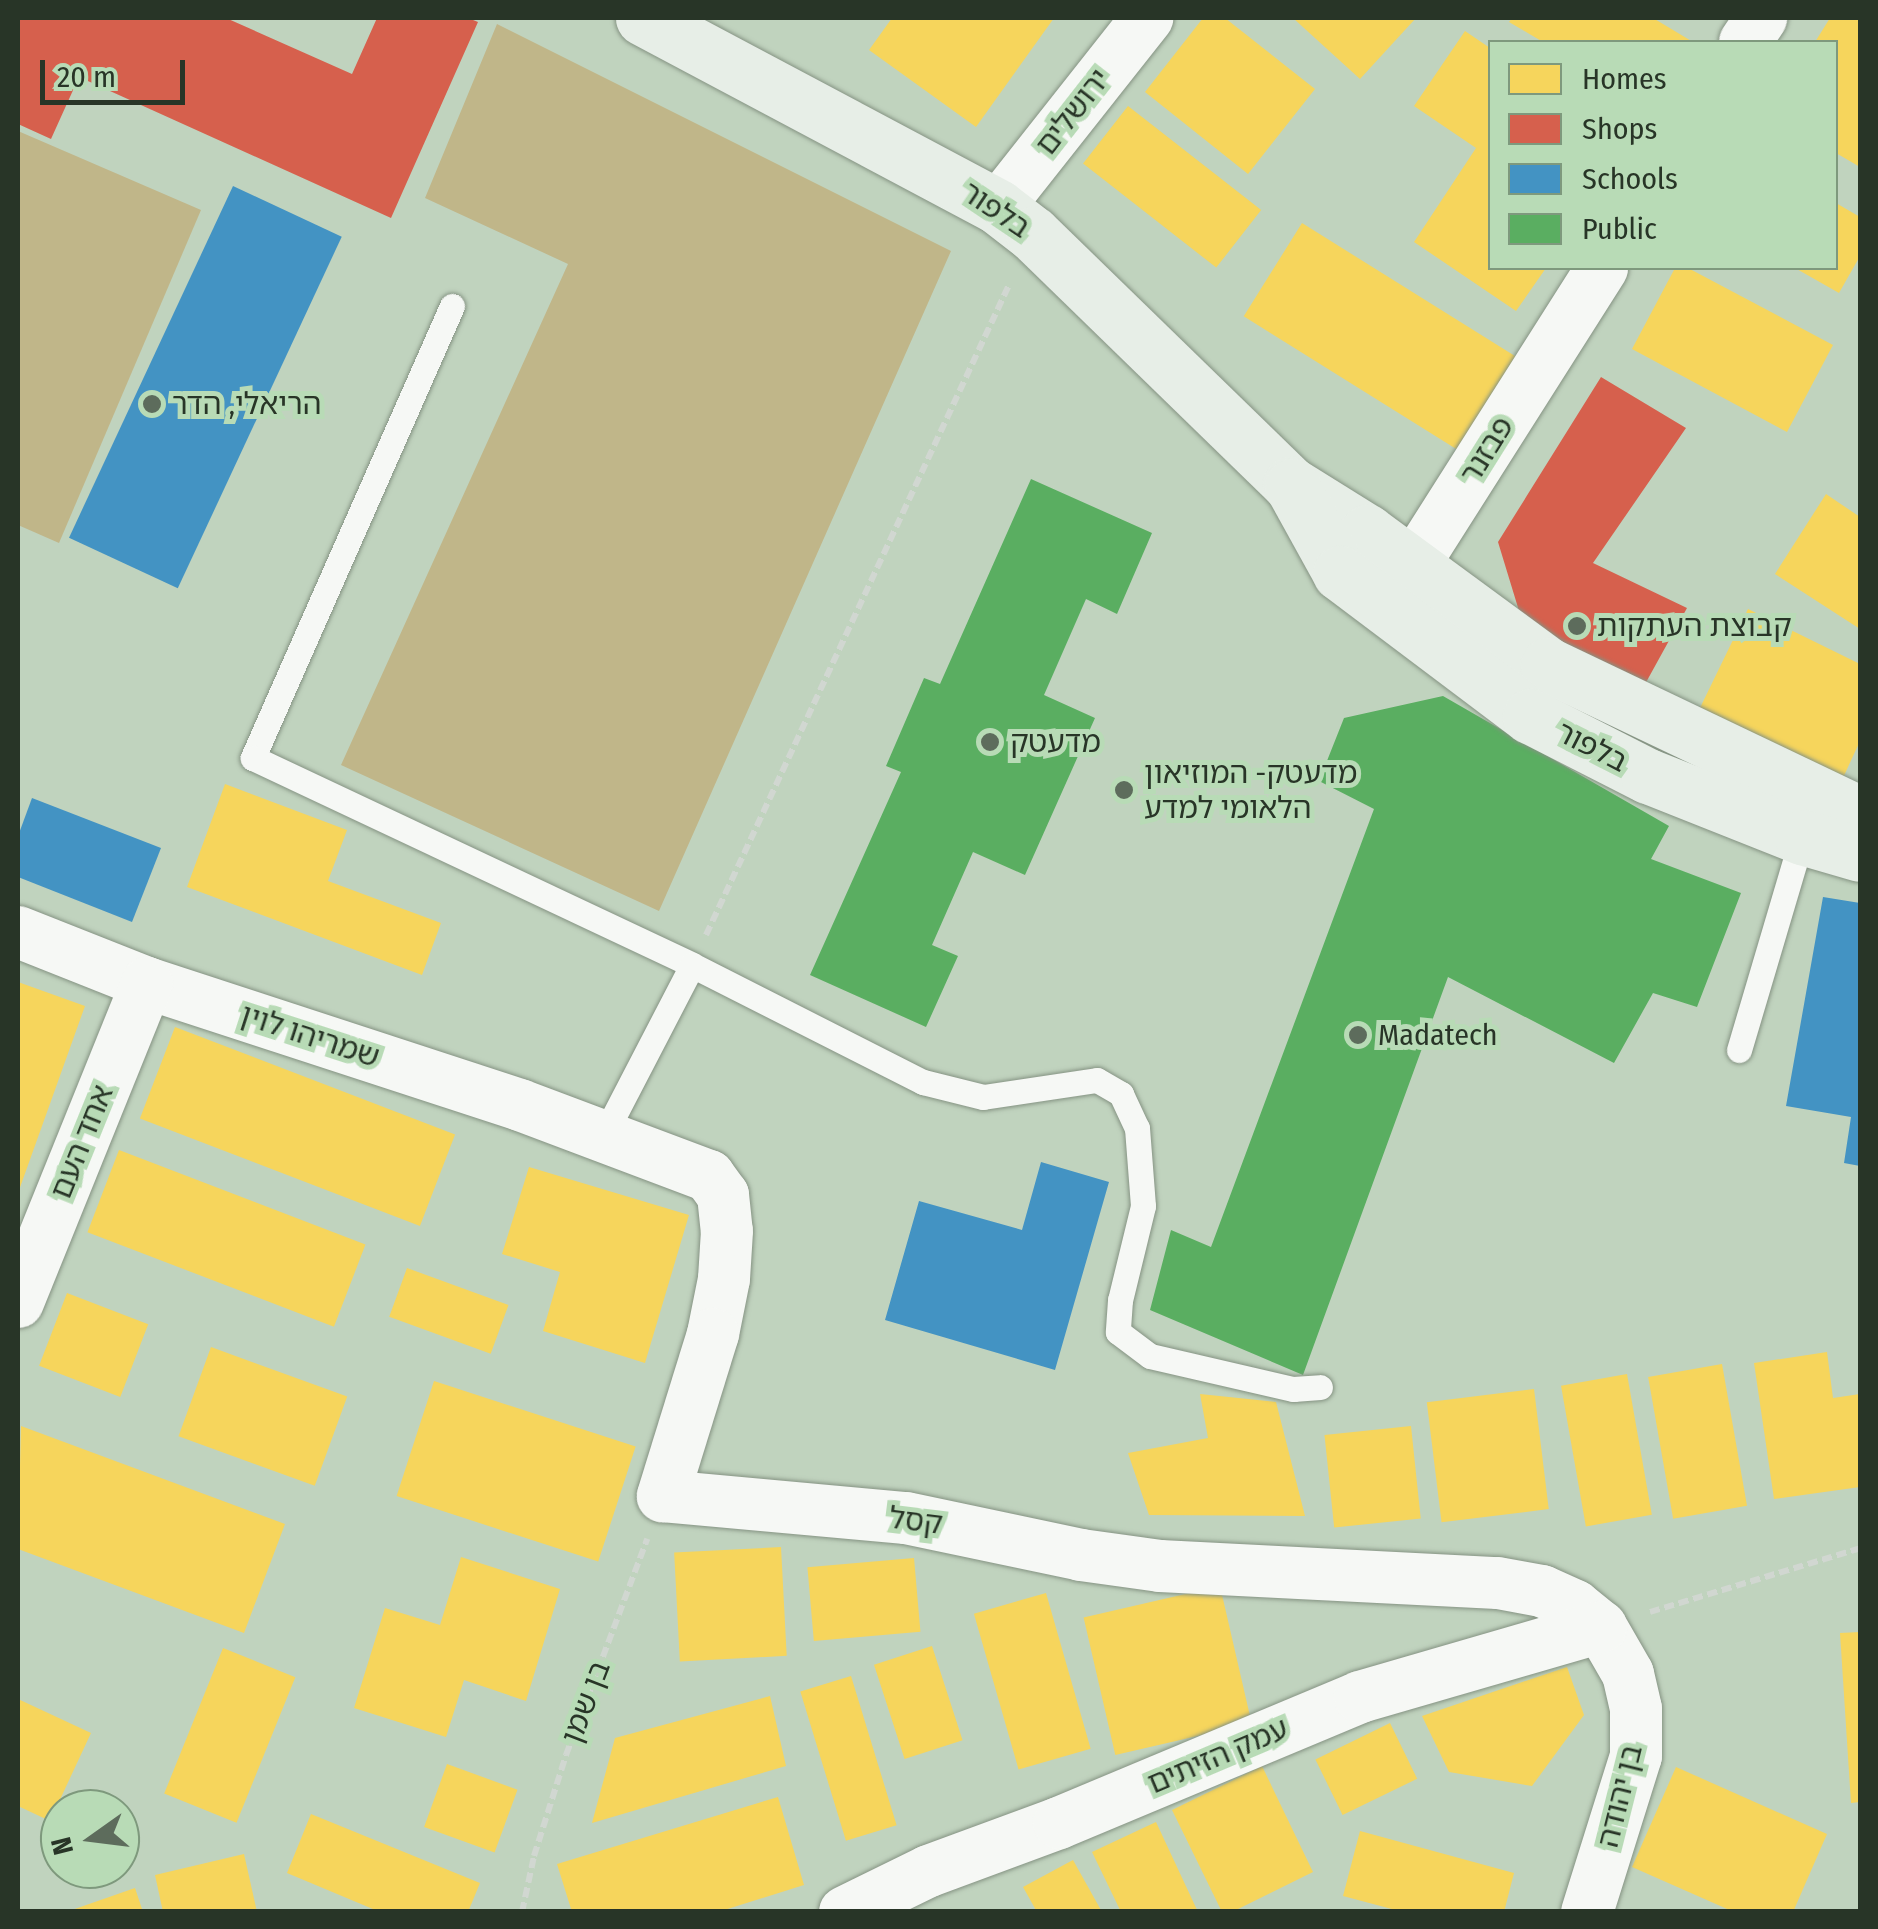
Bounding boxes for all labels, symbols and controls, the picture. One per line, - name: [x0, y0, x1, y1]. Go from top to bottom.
- scale bar: [45, 40, 190, 102]
- legend: [1488, 40, 1838, 270]
- text: 20 m: [57, 59, 116, 95]
- text: Homes: [1582, 61, 1667, 97]
- street label: ירושלים: [1028, 62, 1118, 162]
- text: Shops: [1582, 111, 1657, 147]
- text: Schools: [1582, 161, 1678, 197]
- street label: בלפור: [955, 174, 1037, 246]
- text: Public: [1582, 211, 1657, 247]
- place label: הריאלי, הדר: [172, 386, 322, 422]
- marker: הריאלי, הדר: [141, 393, 163, 415]
- street label: פבזנר: [1453, 410, 1521, 490]
- place label: קבוצת העתקות: [1597, 608, 1792, 644]
- marker: קבוצת העתקות: [1566, 615, 1588, 637]
- street label: בלפור: [1551, 714, 1633, 780]
- place label: מדעטק: [1010, 724, 1101, 760]
- marker: מדעטק: [979, 731, 1001, 753]
- place label: מדעטק- המוזיאון הלאומי למדע: [1144, 755, 1357, 826]
- marker: מדעטק- המוזיאון הלאומי למדע: [1113, 779, 1135, 801]
- street label: שמריהו לוין: [236, 997, 384, 1075]
- place label: Madatech: [1378, 1017, 1498, 1053]
- marker: Madatech: [1347, 1024, 1369, 1046]
- street label: אחד העם: [43, 1080, 121, 1204]
- street label: קסל: [887, 1500, 945, 1542]
- street label: בן שמן: [554, 1656, 618, 1748]
- street label: עמק הזיתים: [1142, 1710, 1294, 1802]
- street label: בן יהודה: [1590, 1741, 1650, 1851]
- north arrow: [40, 1789, 140, 1889]
- text: N: [44, 1834, 80, 1858]

